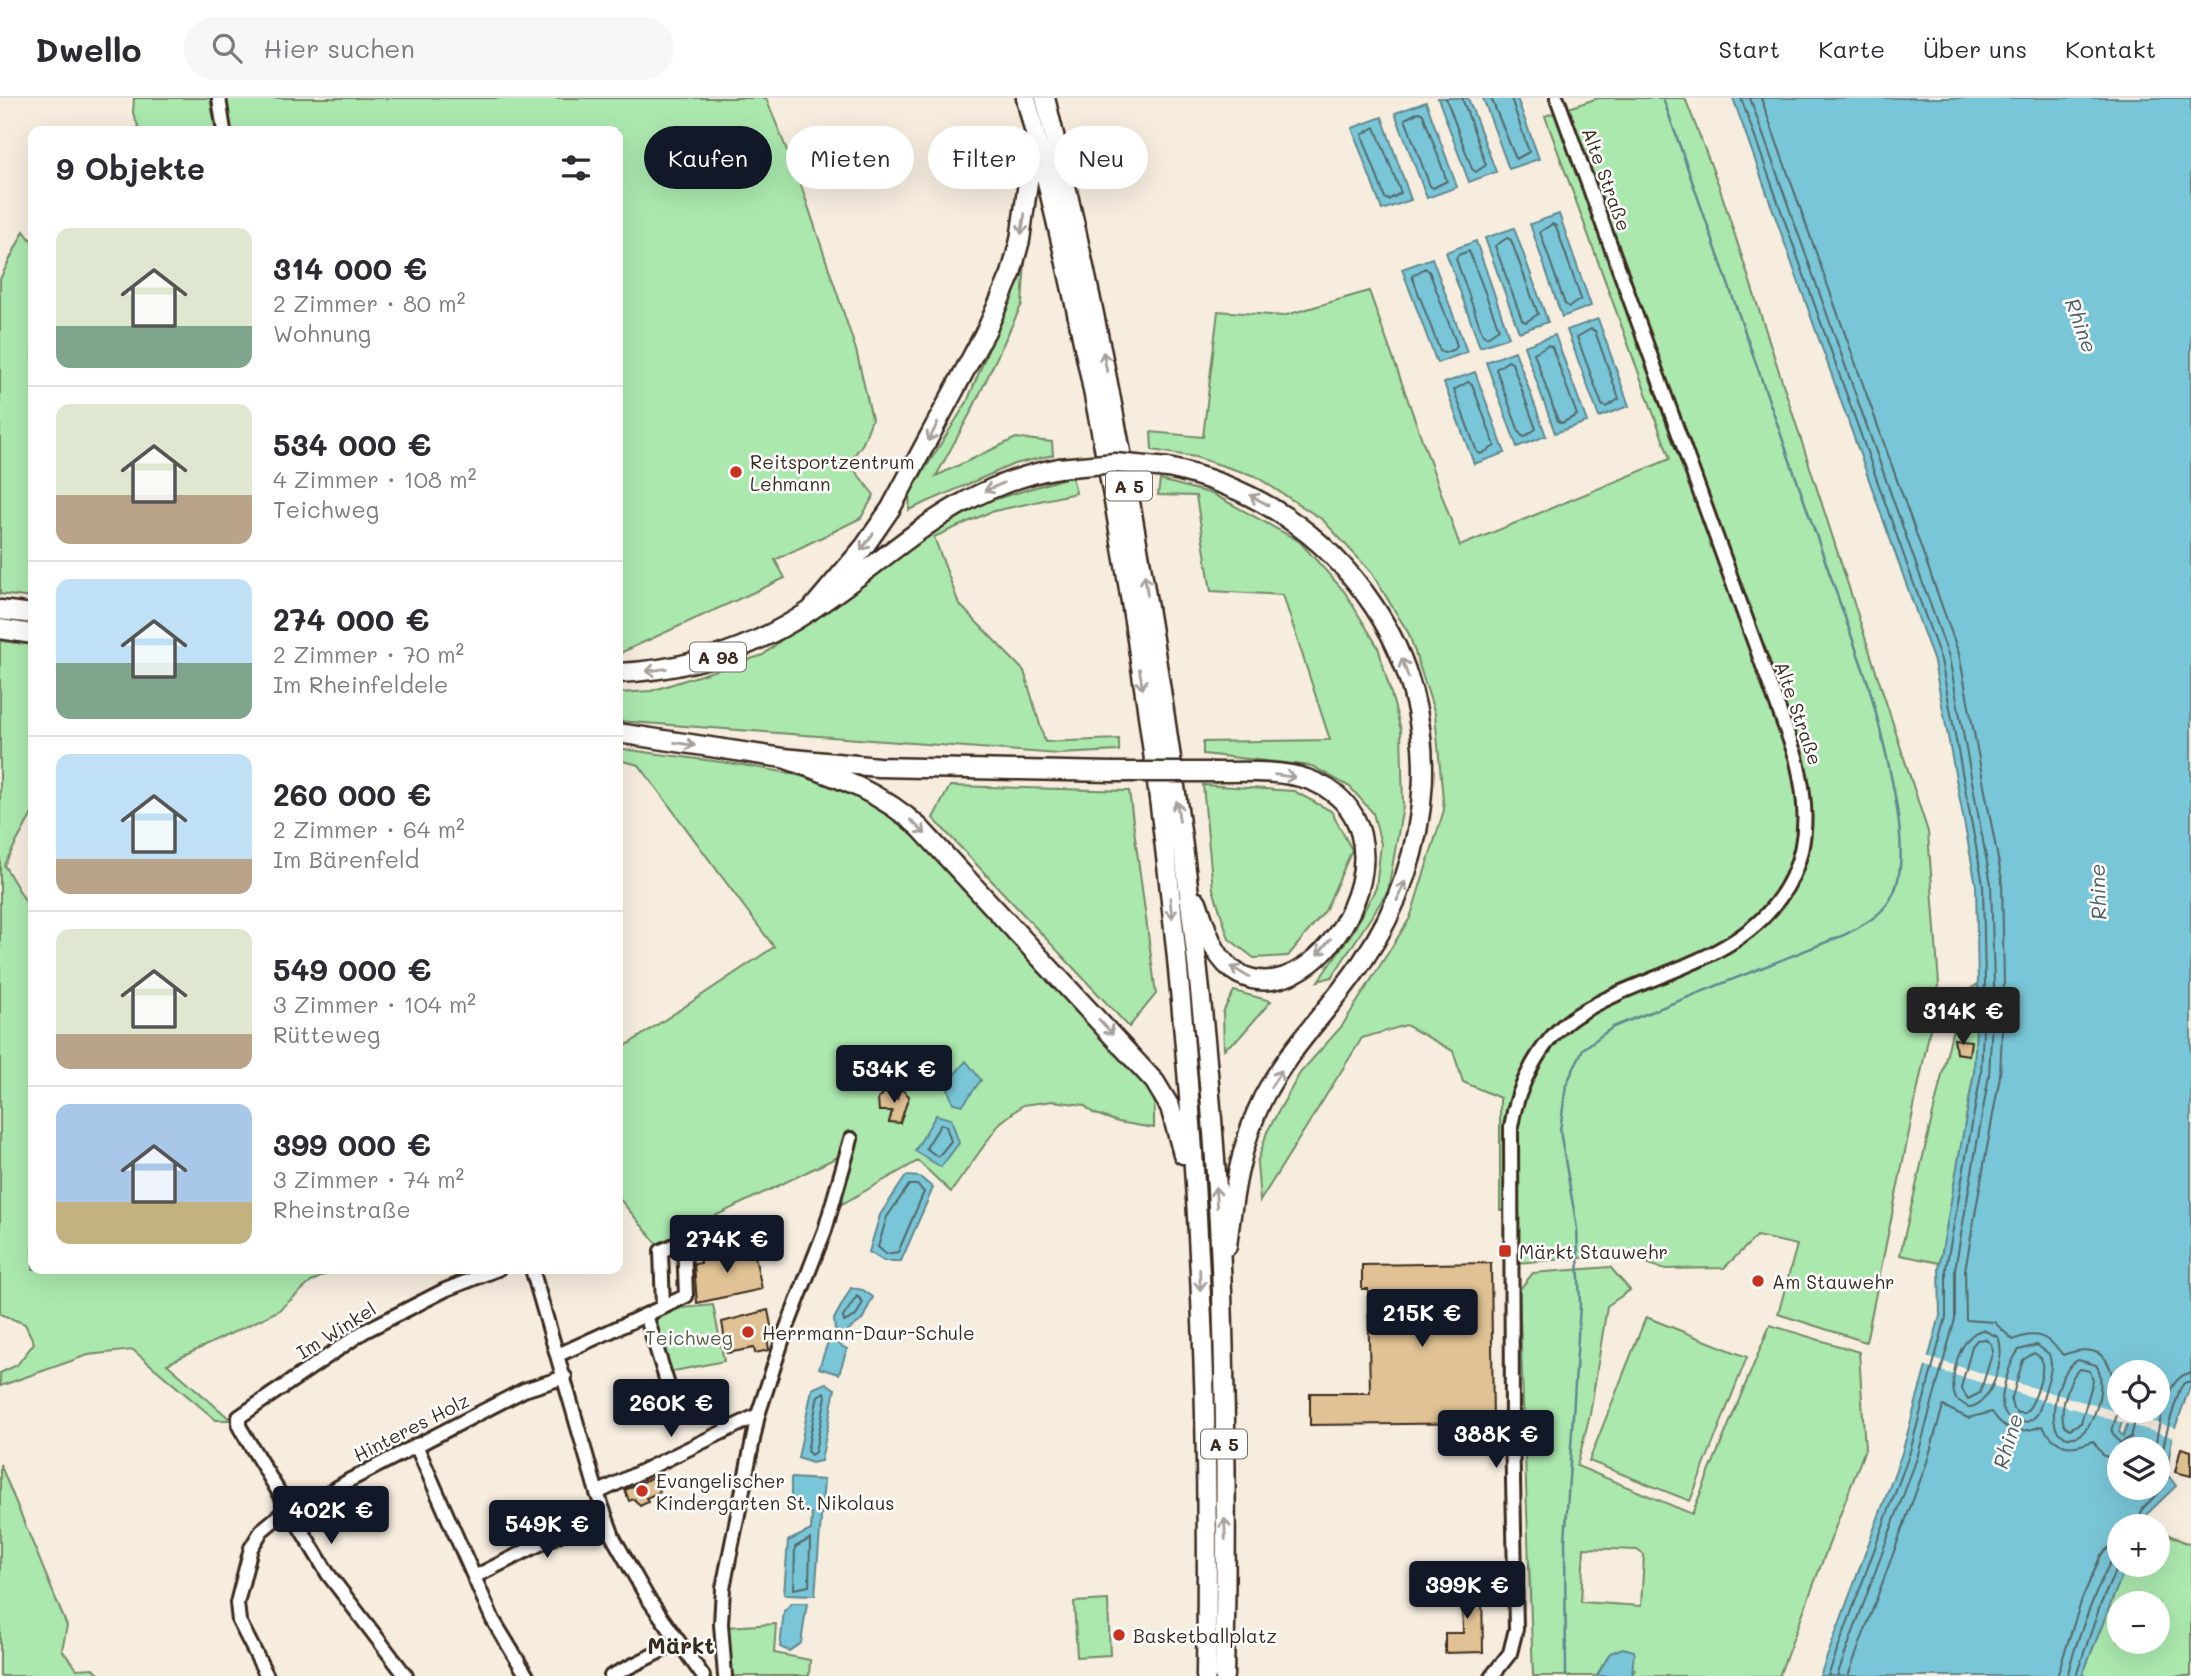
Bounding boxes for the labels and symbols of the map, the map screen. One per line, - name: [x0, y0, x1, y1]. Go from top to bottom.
- street label: Alte Straße: [1577, 124, 1637, 234]
- one-way arrow: [1016, 212, 1029, 235]
- water label: Rhine: [2060, 294, 2104, 356]
- one-way arrow: [1097, 351, 1111, 374]
- one-way arrow: [926, 421, 940, 442]
- place label: Reitsportzentrum Lehmann: [750, 449, 915, 496]
- marker: Reitsportzentrum Lehmann: [728, 464, 744, 480]
- road number: A 5: [1106, 472, 1152, 500]
- one-way arrow: [984, 481, 1005, 494]
- one-way arrow: [1249, 493, 1270, 507]
- one-way arrow: [860, 532, 874, 551]
- one-way arrow: [1140, 575, 1153, 597]
- road number: A 98: [690, 642, 746, 672]
- one-way arrow: [1398, 658, 1410, 680]
- street label: Alte Straße: [1770, 658, 1828, 768]
- one-way arrow: [645, 663, 668, 676]
- one-way arrow: [1135, 667, 1148, 690]
- one-way arrow: [673, 738, 696, 751]
- one-way arrow: [1273, 769, 1296, 782]
- one-way arrow: [1172, 800, 1185, 823]
- one-way arrow: [909, 818, 926, 835]
- water label: Rhine: [2083, 863, 2111, 921]
- one-way arrow: [1396, 880, 1409, 902]
- one-way arrow: [1165, 896, 1178, 919]
- one-way arrow: [1316, 938, 1332, 956]
- one-way arrow: [1230, 965, 1250, 979]
- pin: 314K €: [1906, 988, 2020, 1047]
- one-way arrow: [1098, 1018, 1114, 1036]
- pin: 534K €: [837, 1046, 951, 1105]
- one-way arrow: [1269, 1070, 1283, 1090]
- one-way arrow: [1209, 1186, 1222, 1209]
- pin: 274K €: [670, 1216, 784, 1275]
- place label: Märkt Stauwehr: [1519, 1239, 1668, 1264]
- marker: Märkt Stauwehr: [1497, 1243, 1513, 1259]
- one-way arrow: [1193, 1268, 1206, 1291]
- place label: Am Stauwehr: [1772, 1269, 1894, 1294]
- marker: Am Stauwehr: [1750, 1273, 1766, 1289]
- pin: 215K €: [1365, 1290, 1479, 1349]
- street label: Im Winkel: [292, 1296, 380, 1364]
- place label: Herrmann-Daur-Schule: [762, 1320, 975, 1345]
- marker: Herrmann-Daur-Schule: [740, 1324, 756, 1340]
- park label: Teichweg: [645, 1325, 733, 1350]
- pin: 260K €: [614, 1380, 728, 1439]
- street label: Hinteres Holz: [349, 1387, 473, 1467]
- pin: 388K €: [1439, 1410, 1553, 1470]
- water label: Rhine: [1986, 1410, 2028, 1472]
- road number: A 5: [1201, 1429, 1247, 1458]
- place label: Evangelischer Kindergarten St. Nikolaus: [656, 1468, 895, 1515]
- marker: Evangelischer Kindergarten St. Nikolaus: [634, 1483, 650, 1499]
- pin: 402K €: [274, 1486, 388, 1546]
- pin: 549K €: [490, 1500, 604, 1560]
- one-way arrow: [1218, 1518, 1232, 1541]
- pin: 399K €: [1410, 1562, 1524, 1621]
- place label: Basketballplatz: [1133, 1623, 1277, 1648]
- marker: Basketballplatz: [1111, 1627, 1127, 1643]
- district label: Märkt: [647, 1630, 715, 1660]

